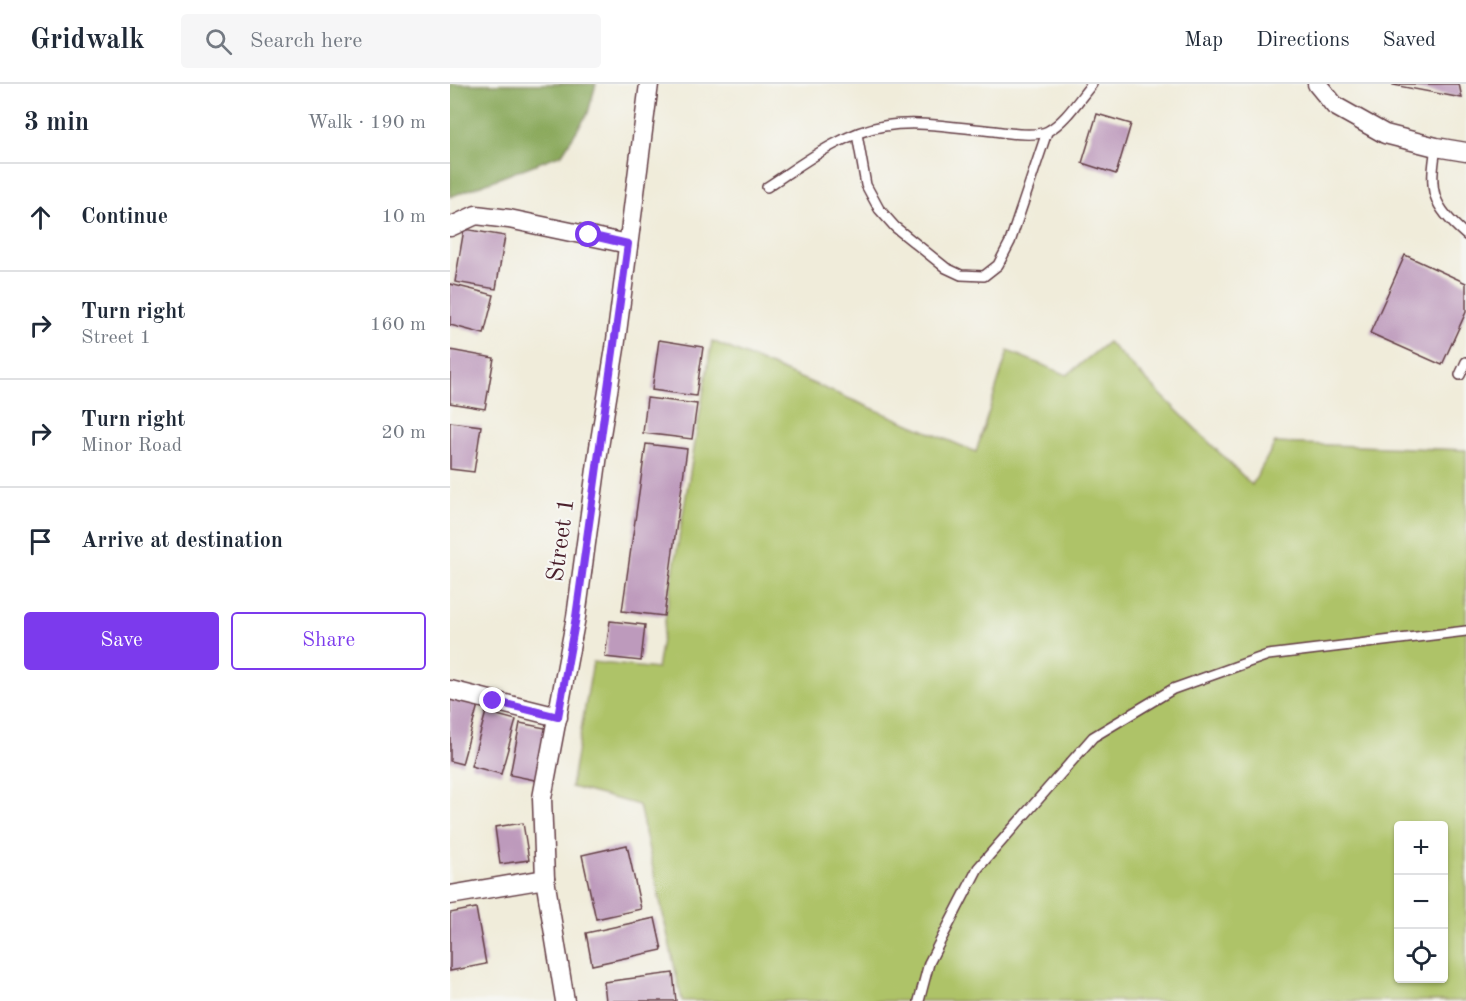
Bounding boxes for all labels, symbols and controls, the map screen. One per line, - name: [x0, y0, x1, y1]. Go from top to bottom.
- search box: [181, 14, 601, 68]
- icon: search: [202, 25, 235, 58]
- text: Gridwalk: [30, 27, 145, 55]
- text: Search here: [250, 30, 362, 52]
- text: Map: [1184, 30, 1223, 51]
- text: Directions: [1256, 30, 1350, 51]
- text: Saved: [1383, 30, 1436, 51]
- text: 3 min: [24, 110, 89, 136]
- text: Walk · 190 m: [307, 113, 426, 133]
- icon: ahead: [24, 201, 57, 234]
- text: Continue: [81, 206, 168, 228]
- text: 10 m: [381, 207, 426, 227]
- route start: [575, 221, 601, 247]
- text: Turn right: [81, 301, 185, 323]
- icon: right: [24, 309, 57, 342]
- text: 160 m: [370, 315, 426, 335]
- text: Street 1: [81, 328, 151, 348]
- text: Turn right: [81, 409, 185, 431]
- icon: right: [24, 417, 57, 450]
- text: 20 m: [381, 423, 426, 443]
- text: Minor Road: [81, 436, 182, 456]
- street label: Street 1: [544, 497, 580, 583]
- icon: arrive: [24, 525, 57, 558]
- text: Arrive at destination: [81, 530, 283, 552]
- button: Save: [24, 612, 219, 670]
- button: Share: [231, 612, 426, 670]
- route end: [479, 687, 505, 713]
- map controls: [1394, 821, 1448, 983]
- button: +: [1394, 821, 1448, 875]
- button: −: [1394, 875, 1448, 929]
- button: locate: [1394, 929, 1448, 983]

